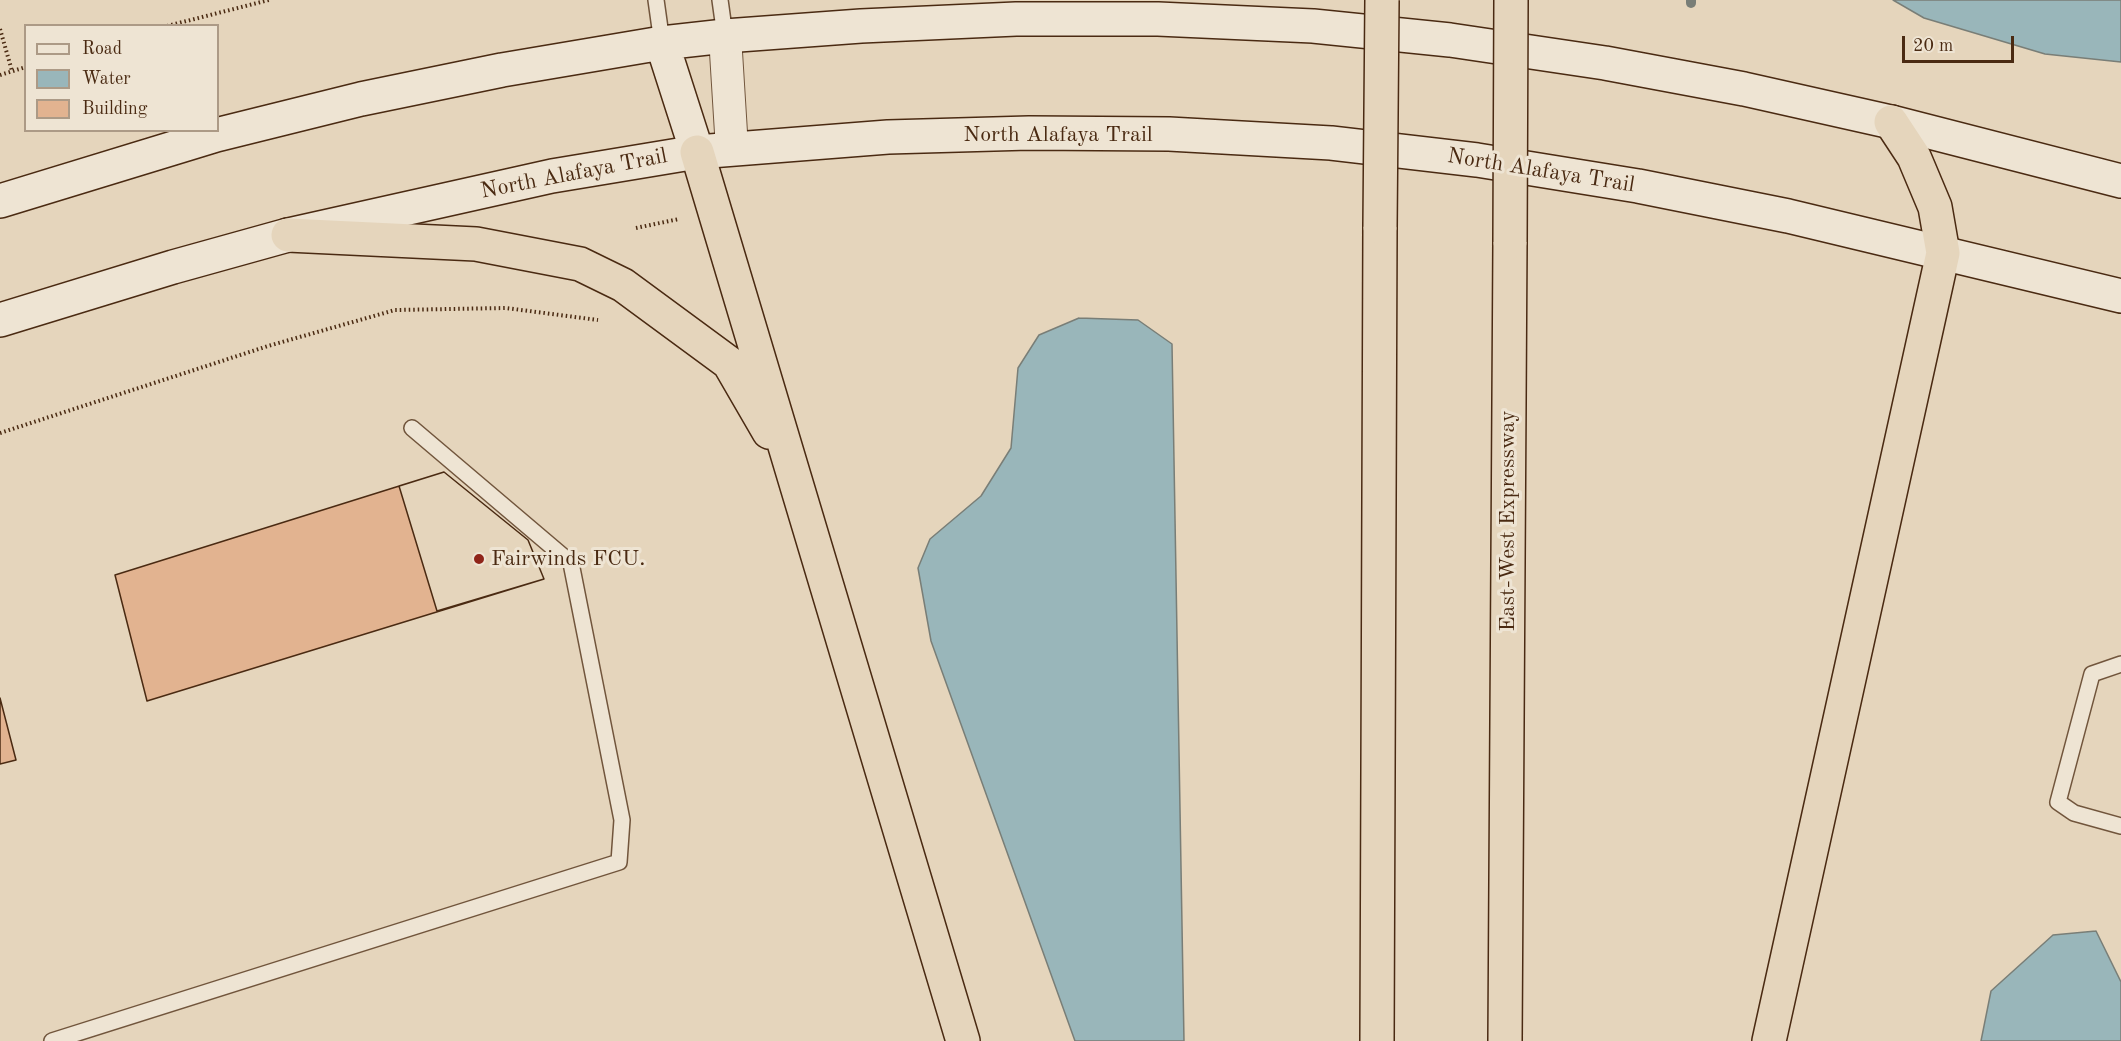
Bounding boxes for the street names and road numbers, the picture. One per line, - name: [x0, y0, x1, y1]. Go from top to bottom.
- street label: North Alafaya Trail: [963, 122, 1153, 148]
- street label: North Alafaya Trail: [478, 143, 670, 205]
- street label: North Alafaya Trail: [1445, 143, 1637, 199]
- street label: East-West Expressway: [1495, 410, 1521, 632]

